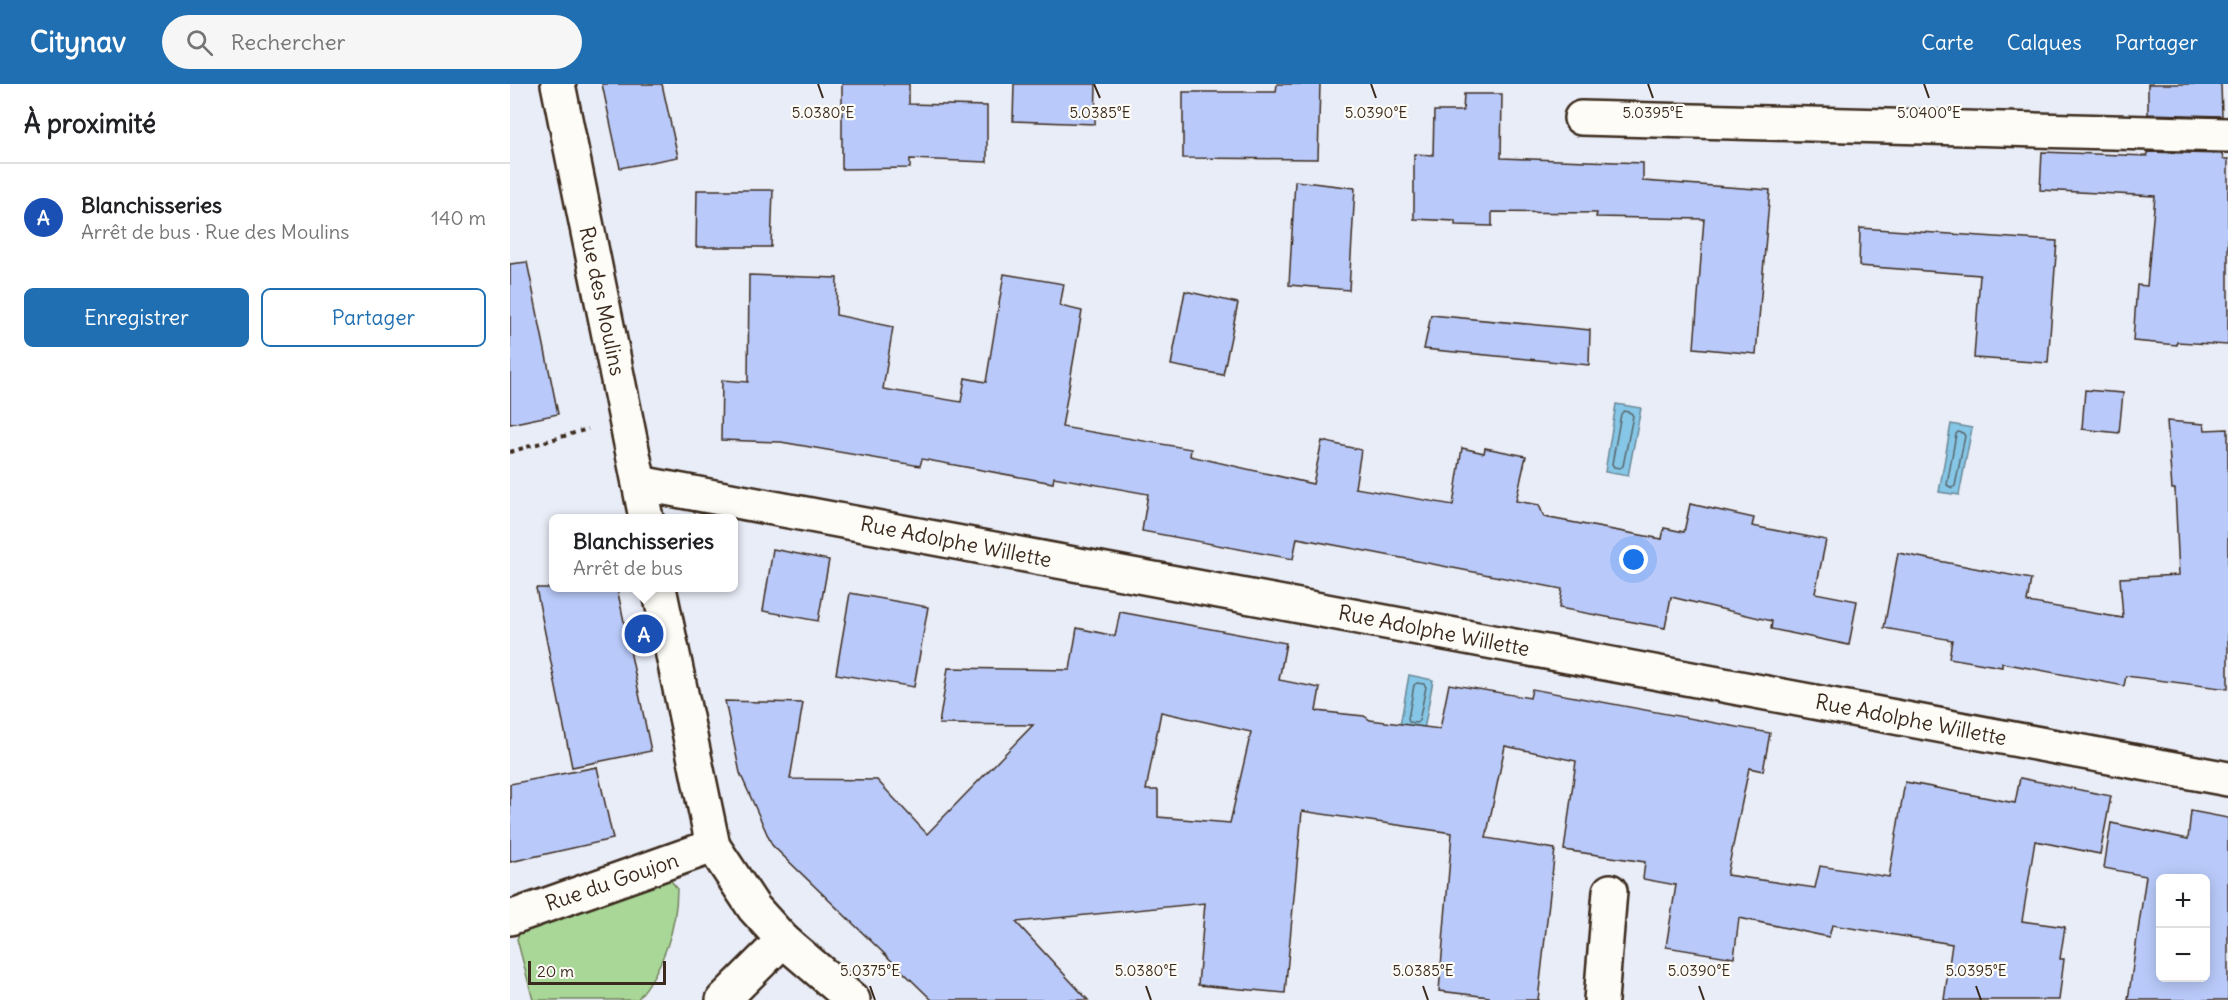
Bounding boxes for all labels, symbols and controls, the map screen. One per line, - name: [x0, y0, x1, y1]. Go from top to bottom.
- search box: [162, 15, 582, 69]
- text: Citynav: [30, 24, 126, 60]
- icon: search: [183, 26, 216, 59]
- text: Rechercher: [231, 28, 345, 56]
- text: Carte: [1921, 29, 1974, 56]
- text: Calques: [2007, 29, 2082, 56]
- text: Partager: [2115, 29, 2198, 56]
- text: 5.0380°E: [792, 103, 854, 122]
- text: 5.0385°E: [1069, 103, 1131, 122]
- text: 5.0390°E: [1345, 103, 1407, 122]
- text: 5.0395°E: [1622, 103, 1684, 122]
- text: 5.0400°E: [1897, 103, 1961, 122]
- text: À proximité: [24, 107, 156, 140]
- text: Blanchisseries: [81, 191, 222, 219]
- text: A: [37, 205, 50, 230]
- text: 140 m: [431, 205, 486, 230]
- text: Arrêt de bus · Rue des Moulins: [81, 219, 349, 244]
- street label: Rue des Moulins: [573, 224, 631, 378]
- button: Enregistrer: [24, 288, 249, 347]
- button: Partager: [261, 288, 486, 347]
- street label: Rue Adolphe Willette: [858, 510, 1054, 573]
- popup: [549, 514, 738, 592]
- text: Blanchisseries: [573, 527, 714, 555]
- your location: [1619, 545, 1648, 574]
- text: Arrêt de bus: [573, 555, 683, 580]
- street label: Rue Adolphe Willette: [1336, 599, 1532, 662]
- pin: A: [624, 612, 664, 656]
- street label: Rue Adolphe Willette: [1813, 688, 2009, 751]
- street label: Rue du Goujon: [542, 846, 682, 917]
- map controls: [2156, 874, 2210, 982]
- button: +: [2156, 874, 2210, 928]
- button: −: [2156, 928, 2210, 982]
- scale bar: [528, 958, 666, 986]
- text: 20 m: [537, 961, 574, 981]
- text: 5.0375°E: [840, 961, 900, 980]
- text: 5.0380°E: [1115, 961, 1177, 980]
- text: 5.0385°E: [1392, 961, 1454, 980]
- text: 5.0390°E: [1668, 961, 1730, 980]
- text: 5.0395°E: [1945, 961, 2007, 980]

